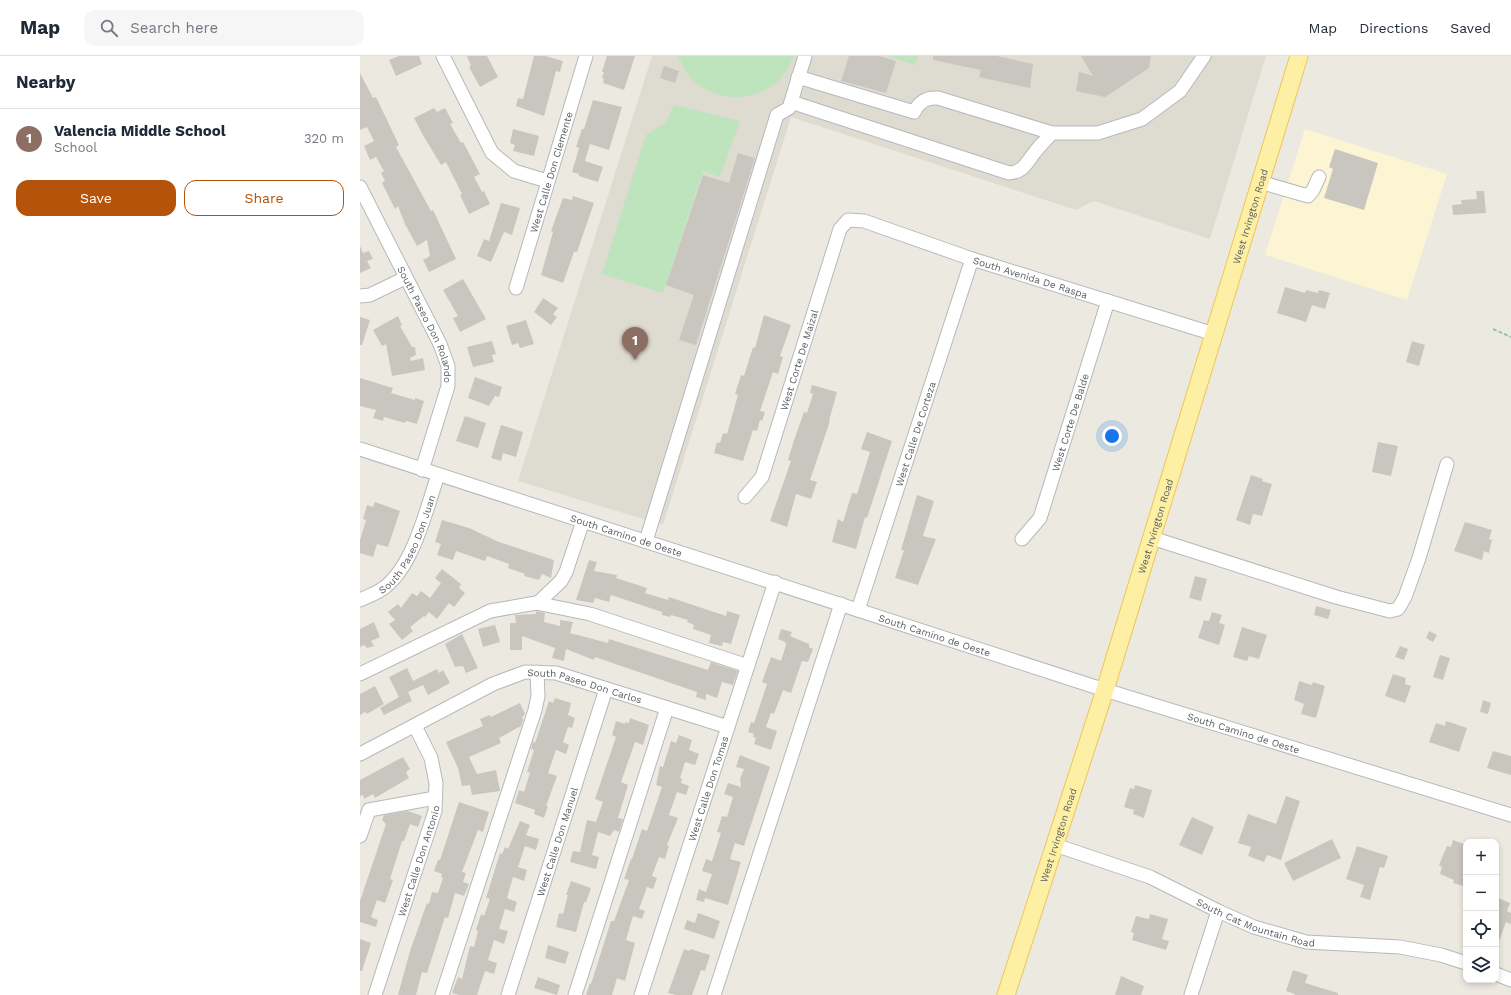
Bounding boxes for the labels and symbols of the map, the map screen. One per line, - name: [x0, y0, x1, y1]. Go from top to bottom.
- street label: West Calle Don Clemente: [528, 110, 574, 234]
- street label: West Irvington Road: [1230, 168, 1270, 265]
- street label: South Avenida De Raspa: [972, 254, 1089, 300]
- street label: South Paseo Don Rolando: [396, 264, 454, 383]
- street label: West Corte De Maizal: [778, 308, 820, 412]
- pin: 1: [622, 327, 648, 360]
- street label: West Corte De Balde: [1050, 372, 1091, 472]
- street label: West Calle De Corteza: [893, 380, 937, 488]
- your location: [1102, 426, 1122, 446]
- street label: West Irvington Road: [1135, 477, 1175, 575]
- street label: South Paseo Don Juan: [376, 494, 437, 595]
- street label: South Camino de Oeste: [569, 512, 684, 558]
- street label: South Camino de Oeste: [877, 612, 992, 658]
- street label: South Paseo Don Carlos: [527, 667, 643, 705]
- street label: South Camino de Oeste: [1186, 710, 1301, 755]
- street label: West Calle Don Tomas: [686, 735, 730, 843]
- street label: West Calle Don Manuel: [534, 786, 580, 898]
- street label: West Irvington Road: [1037, 787, 1078, 884]
- street label: West Calle Don Antonio: [395, 805, 441, 918]
- street label: South Cat Mountain Road: [1195, 896, 1315, 948]

